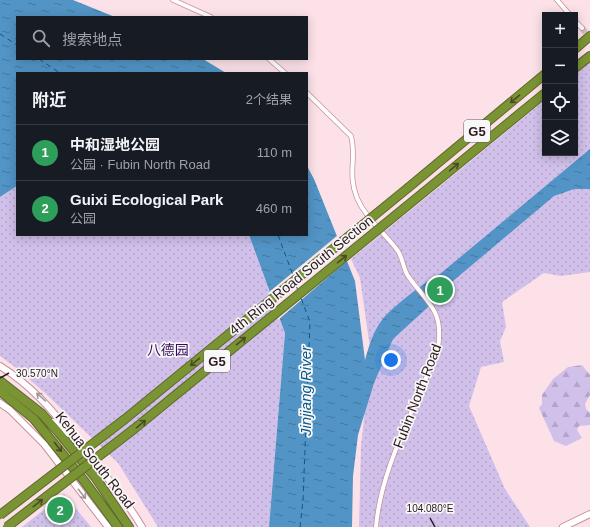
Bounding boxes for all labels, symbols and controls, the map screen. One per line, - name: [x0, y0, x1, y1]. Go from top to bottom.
- map controls: [542, 12, 578, 156]
- button: +: [542, 12, 578, 48]
- search box: [16, 16, 308, 60]
- icon: search: [30, 27, 52, 49]
- text: 搜索地点: [62, 31, 122, 48]
- button: −: [542, 48, 578, 84]
- button: locate: [542, 84, 578, 120]
- text: 附近: [32, 91, 66, 110]
- text: 2个结果: [246, 92, 292, 107]
- one-way arrow: [510, 95, 520, 104]
- road number: G5: [464, 120, 490, 142]
- button: layers: [542, 120, 578, 156]
- text: 中和湿地公园: [70, 136, 160, 153]
- text: 1: [41, 145, 49, 160]
- text: 110 m: [257, 145, 292, 160]
- text: 公园 · Fubin North Road: [70, 157, 210, 172]
- one-way arrow: [449, 163, 460, 171]
- text: Guixi Ecological Park: [70, 191, 223, 208]
- text: 2: [41, 201, 49, 216]
- text: 460 m: [256, 201, 292, 216]
- text: 公园: [70, 211, 96, 226]
- street label: 4th Ring Road South Section: [226, 212, 376, 338]
- one-way arrow: [336, 254, 347, 263]
- pin: 1: [427, 275, 453, 305]
- one-way arrow: [236, 337, 247, 346]
- park label: 八德园: [147, 342, 189, 358]
- street label: Fubin North Road: [390, 342, 444, 450]
- water label: Jinjiang River: [297, 345, 314, 437]
- road number: G5: [204, 350, 230, 372]
- your location: [381, 350, 401, 370]
- one-way arrow: [189, 358, 200, 367]
- text: 30.570°N: [16, 368, 58, 379]
- one-way arrow: [36, 393, 46, 402]
- street label: Kehua South Road: [52, 408, 138, 512]
- one-way arrow: [135, 419, 146, 428]
- one-way arrow: [54, 442, 62, 453]
- one-way arrow: [78, 488, 86, 499]
- pin: 2: [47, 495, 73, 525]
- one-way arrow: [32, 499, 43, 507]
- text: 104.080°E: [407, 503, 454, 514]

